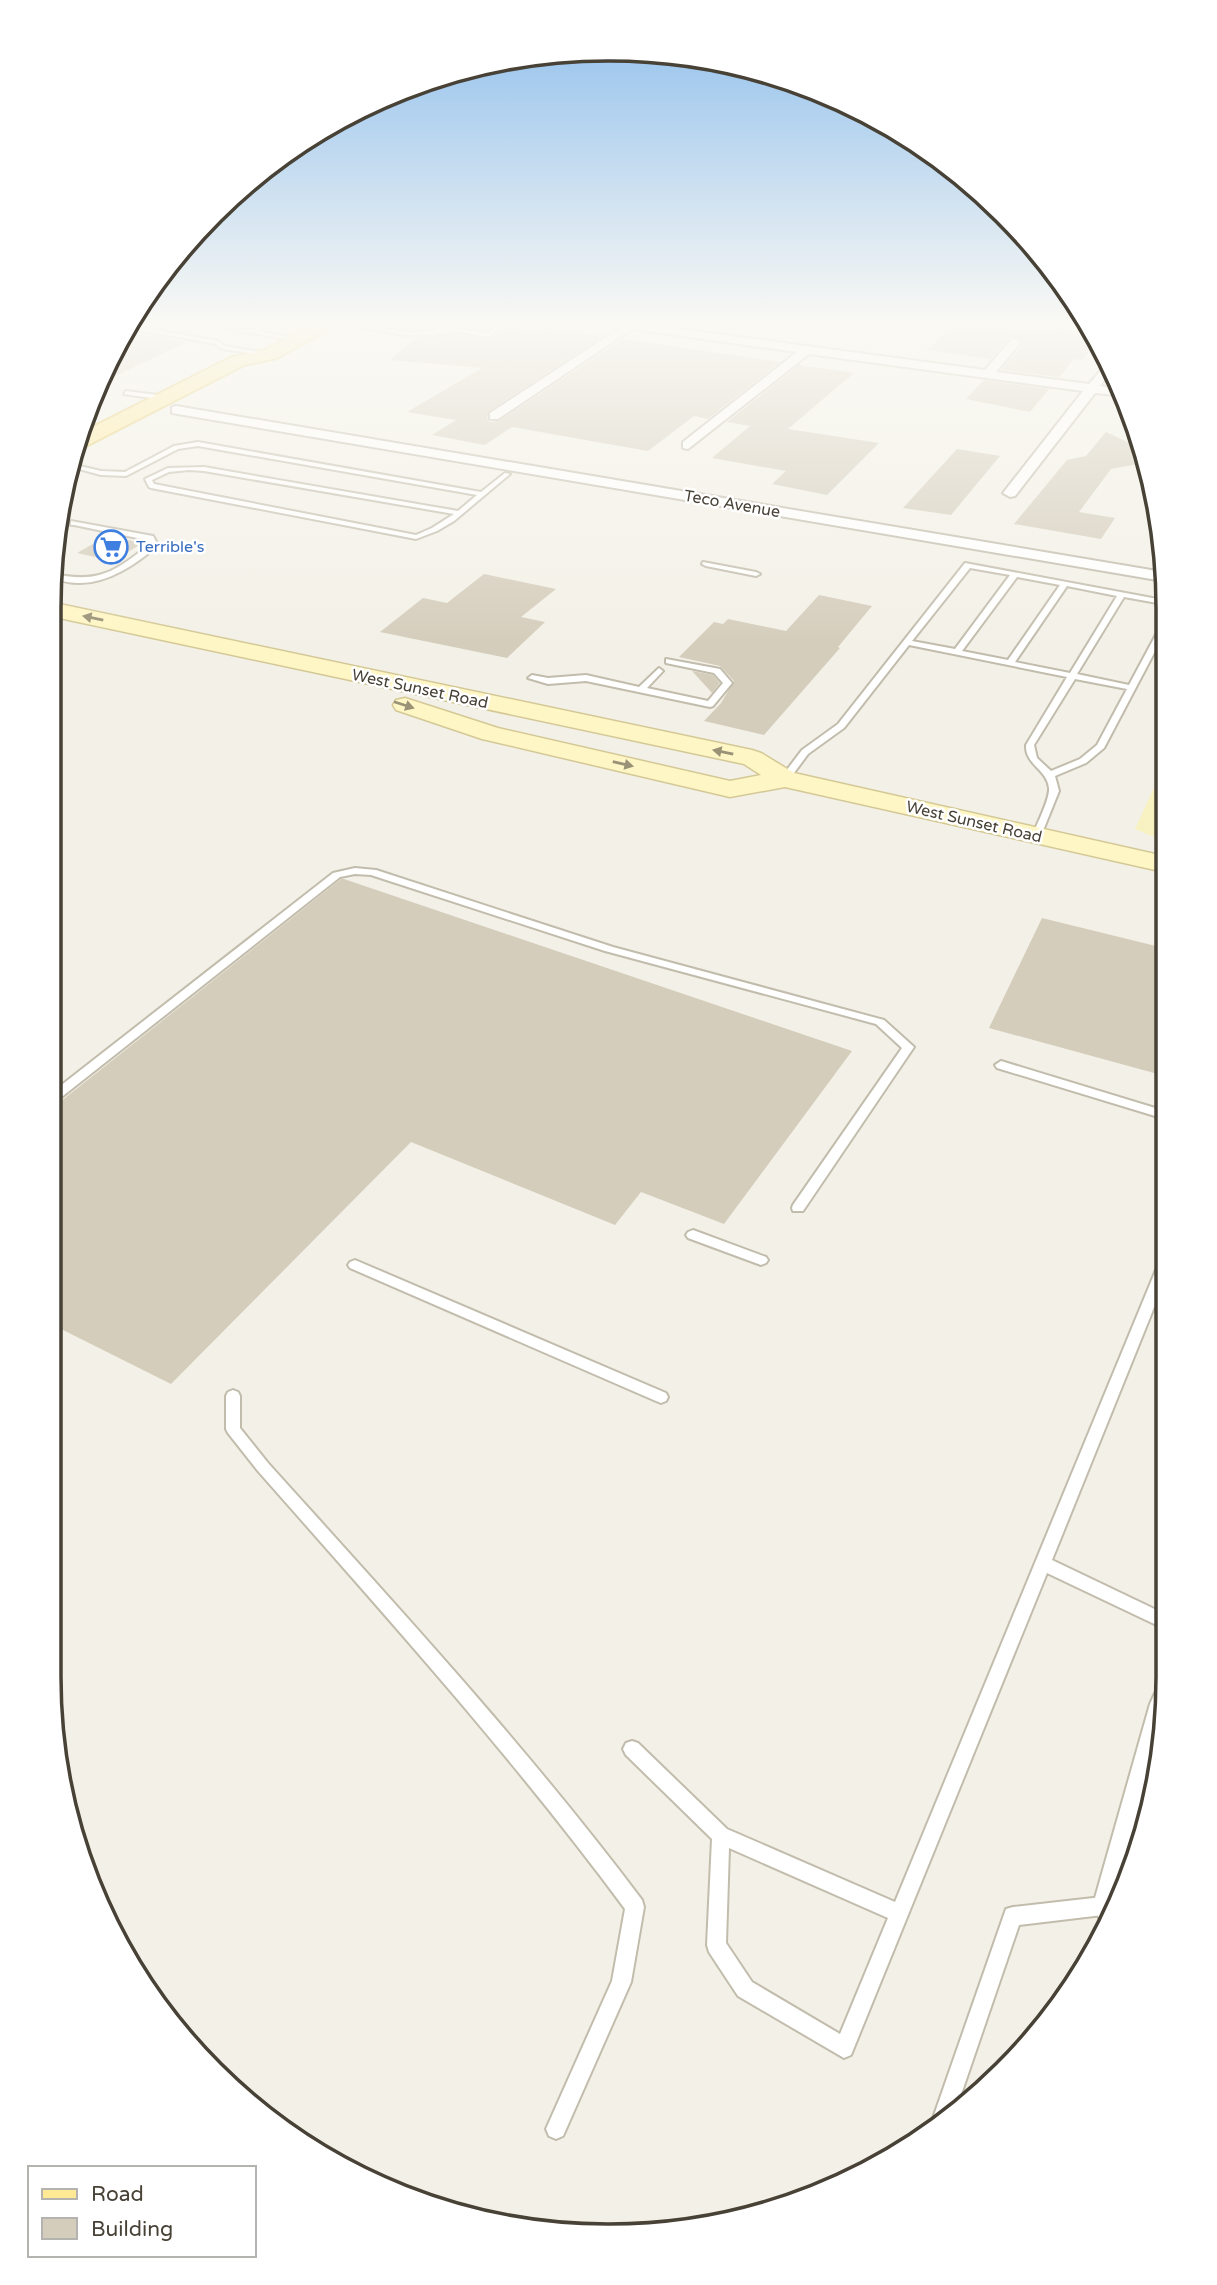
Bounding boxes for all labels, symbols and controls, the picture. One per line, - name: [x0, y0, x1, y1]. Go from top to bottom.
- street label: Teco Avenue: [682, 486, 782, 522]
- supermarket icon: Terrible's: [92, 528, 130, 566]
- place label: Terrible's: [136, 537, 204, 557]
- one-way arrow: [82, 612, 104, 623]
- street label: West Sunset Road: [350, 665, 490, 713]
- one-way arrow: [393, 700, 414, 711]
- one-way arrow: [712, 746, 734, 757]
- one-way arrow: [612, 759, 634, 770]
- street label: West Sunset Road: [904, 797, 1044, 847]
- legend: [28, 2166, 256, 2257]
- text: Road: [91, 2182, 144, 2207]
- text: Building: [91, 2217, 173, 2242]

